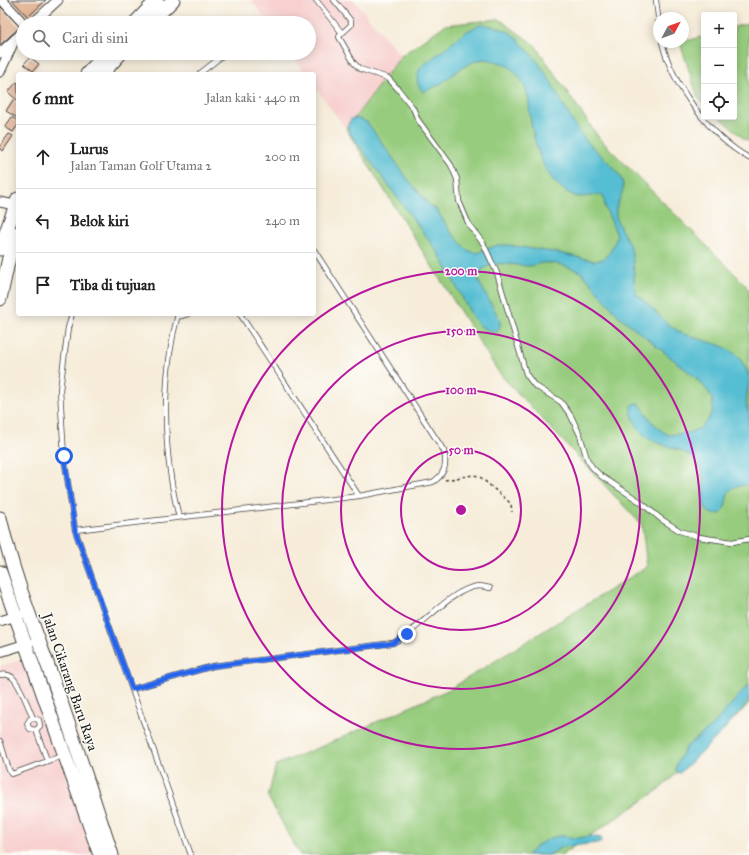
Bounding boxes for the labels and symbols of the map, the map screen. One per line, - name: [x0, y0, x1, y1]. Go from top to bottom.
- north arrow: [653, 12, 689, 48]
- text: 200 m: [445, 264, 478, 278]
- text: 150 m: [446, 324, 477, 338]
- text: 100 m: [445, 383, 478, 397]
- text: 50 m: [448, 443, 475, 457]
- route start: [55, 447, 73, 465]
- centre of rings: [454, 503, 468, 517]
- street label: Jalan Cikarang Baru Raya: [37, 609, 102, 754]
- route end: [398, 625, 416, 643]

